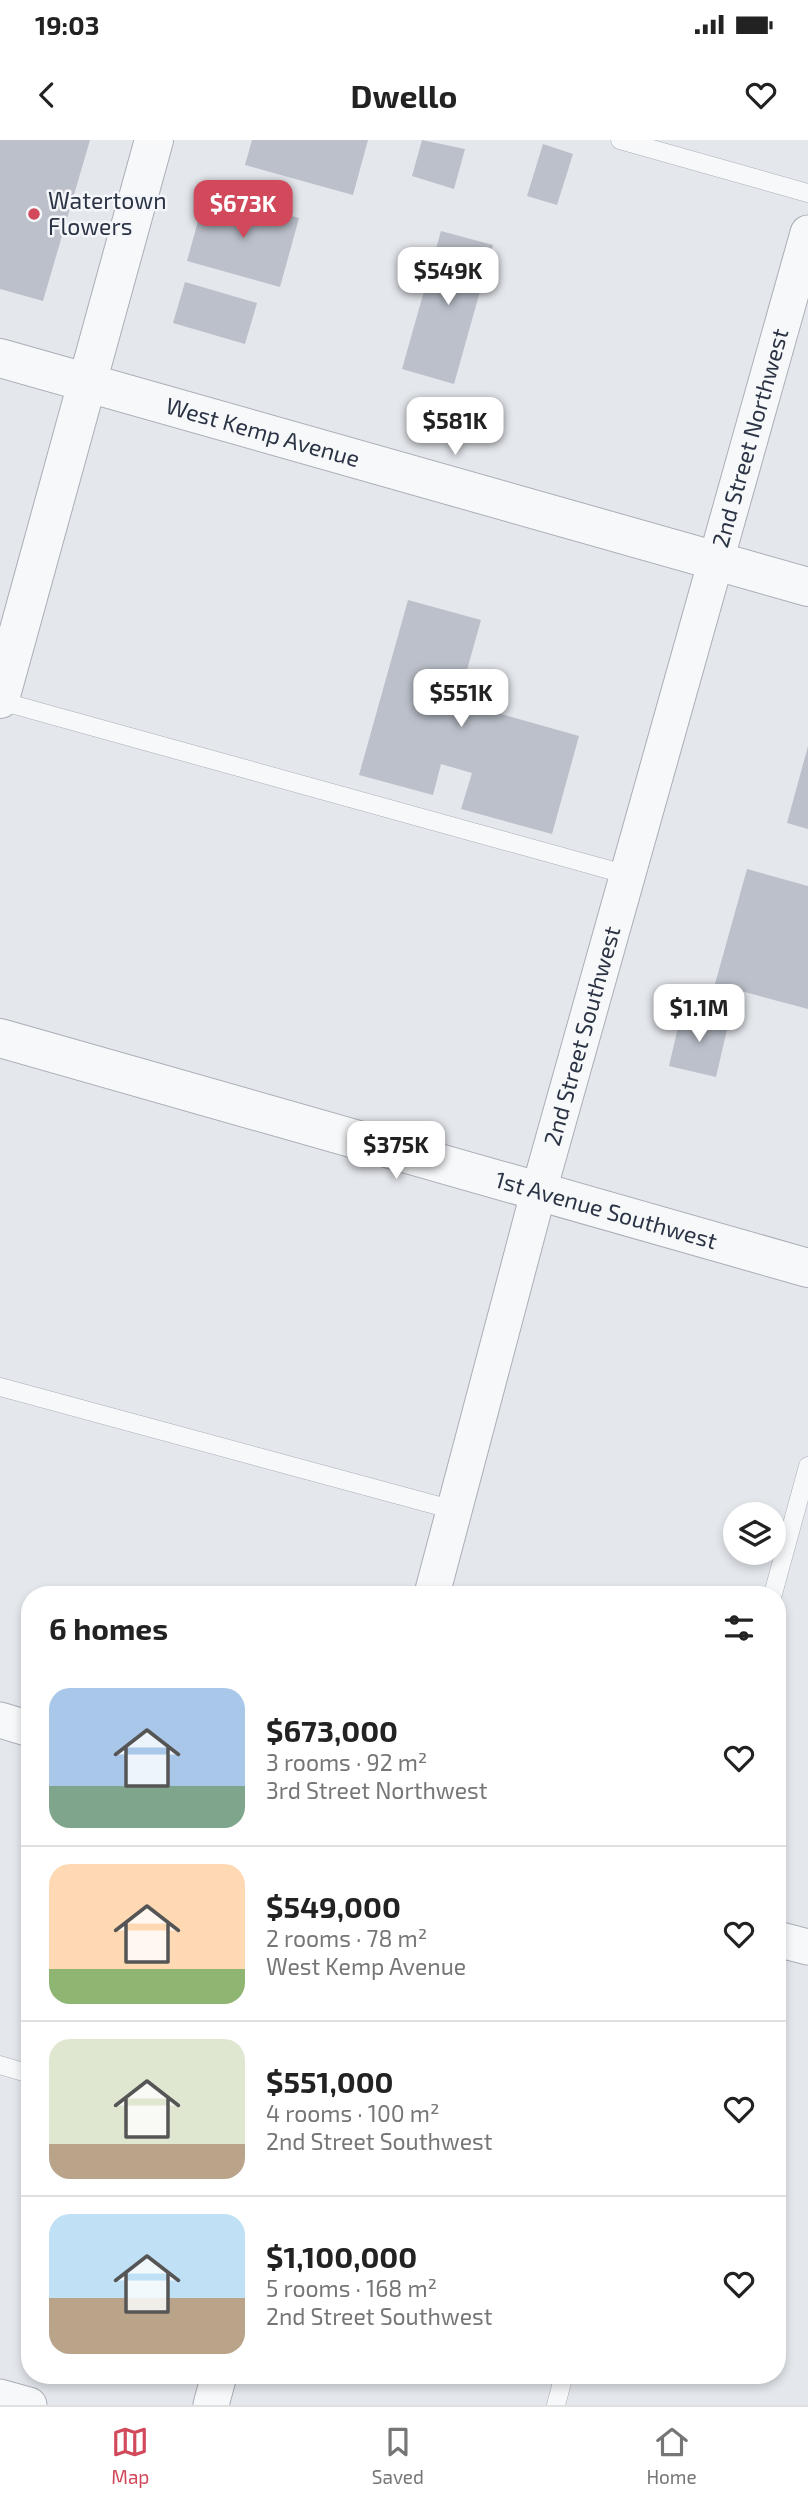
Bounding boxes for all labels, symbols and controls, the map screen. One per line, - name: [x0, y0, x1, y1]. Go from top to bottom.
- text: 19:03: [35, 9, 99, 40]
- icon: back: [28, 76, 66, 114]
- text: Dwello: [351, 76, 457, 114]
- icon: heart: [742, 76, 780, 114]
- pin: $673K: [194, 181, 292, 240]
- place label: Watertown Flowers: [48, 186, 167, 240]
- text: $673K: [210, 189, 276, 217]
- marker: Watertown Flowers: [26, 206, 42, 222]
- pin: $549K: [399, 248, 497, 307]
- text: $549K: [414, 256, 482, 284]
- street label: 2nd Street Northwest: [705, 325, 794, 550]
- street label: West Kemp Avenue: [163, 391, 363, 472]
- pin: $581K: [406, 398, 504, 457]
- text: $581K: [423, 406, 487, 434]
- pin: $551K: [412, 670, 510, 729]
- text: $551K: [429, 678, 493, 706]
- street label: 2nd Street Southwest: [537, 923, 626, 1149]
- pin: $1.1M: [650, 984, 748, 1044]
- text: $1.1M: [670, 993, 728, 1021]
- pin: $375K: [347, 1122, 445, 1181]
- text: $375K: [363, 1130, 429, 1158]
- street label: 1st Avenue Southwest: [492, 1165, 721, 1254]
- map controls: [723, 1502, 786, 1565]
- button: layers: [723, 1502, 786, 1565]
- icon: filters: [720, 1609, 758, 1647]
- text: 6 homes: [49, 1610, 168, 1646]
- text: $673,000: [266, 1712, 398, 1748]
- icon: home: [105, 1716, 189, 1800]
- icon: heart: [720, 1739, 758, 1777]
- text: 3 rooms · 92 m²: [266, 1748, 427, 1776]
- text: 3rd Street Northwest: [266, 1776, 487, 1804]
- text: $549,000: [266, 1888, 401, 1924]
- icon: home: [105, 1892, 189, 1976]
- icon: heart: [720, 1915, 758, 1953]
- text: 2 rooms · 78 m²: [266, 1924, 427, 1952]
- text: West Kemp Avenue: [266, 1952, 466, 1980]
- text: $551,000: [266, 2063, 394, 2099]
- icon: home: [105, 2067, 189, 2151]
- icon: heart: [720, 2090, 758, 2128]
- text: 4 rooms · 100 m²: [266, 2099, 440, 2127]
- text: 2nd Street Southwest: [266, 2127, 493, 2155]
- text: $1,100,000: [266, 2238, 417, 2274]
- icon: home: [105, 2242, 189, 2326]
- icon: heart: [720, 2265, 758, 2303]
- text: 5 rooms · 168 m²: [266, 2274, 437, 2302]
- text: 2nd Street Southwest: [266, 2302, 493, 2330]
- tab: Map: [111, 2423, 149, 2488]
- tab: Saved: [372, 2423, 424, 2488]
- tab: Home: [646, 2423, 697, 2488]

